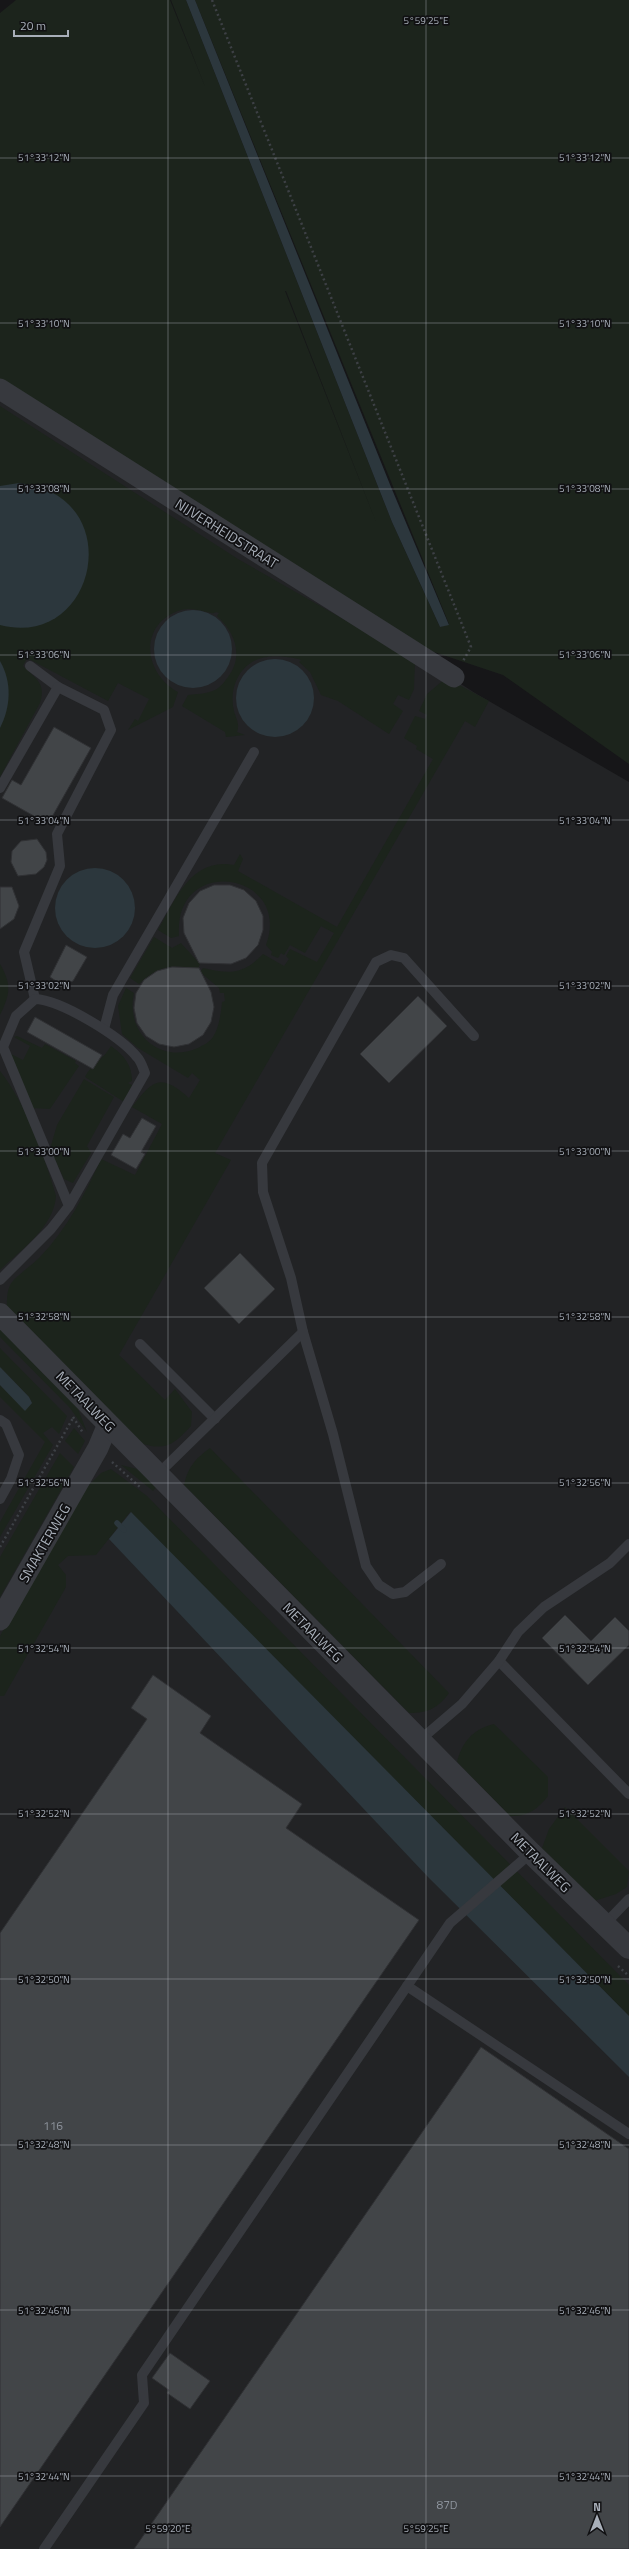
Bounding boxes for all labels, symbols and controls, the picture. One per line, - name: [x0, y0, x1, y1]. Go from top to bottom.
- scale bar: [14, 12, 68, 38]
- text: 5°59'25"E: [404, 13, 449, 28]
- text: 20 m: [20, 16, 46, 35]
- text: 51°33'12"N: [18, 150, 70, 165]
- text: 51°33'12"N: [559, 150, 611, 165]
- text: 51°33'10"N: [18, 316, 70, 331]
- text: 51°33'10"N: [559, 316, 611, 331]
- text: 51°33'08"N: [18, 481, 70, 496]
- text: 51°33'08"N: [559, 481, 611, 496]
- street label: NIJVERHEIDSTRAAT: [171, 493, 283, 573]
- text: 51°33'06"N: [18, 647, 70, 662]
- text: 51°33'06"N: [559, 647, 611, 662]
- text: 51°33'04"N: [18, 813, 70, 828]
- text: 51°33'04"N: [559, 813, 611, 828]
- text: 51°33'02"N: [18, 978, 70, 993]
- text: 51°33'02"N: [559, 978, 611, 993]
- text: 51°33'00"N: [18, 1144, 70, 1159]
- text: 51°33'00"N: [559, 1144, 611, 1159]
- text: 51°32'58"N: [18, 1309, 70, 1324]
- text: 51°32'58"N: [559, 1309, 611, 1324]
- street label: METAALWEG: [51, 1366, 121, 1436]
- text: 51°32'56"N: [18, 1475, 70, 1490]
- text: 51°32'56"N: [559, 1475, 611, 1490]
- street label: SMAKTERWEG: [13, 1500, 75, 1586]
- street label: METAALWEG: [278, 1597, 348, 1667]
- text: 51°32'54"N: [18, 1641, 70, 1656]
- text: 51°32'54"N: [559, 1641, 611, 1656]
- text: 51°32'52"N: [18, 1806, 70, 1821]
- text: 51°32'52"N: [559, 1806, 611, 1821]
- street label: METAALWEG: [506, 1827, 576, 1897]
- text: 51°32'50"N: [18, 1972, 70, 1987]
- text: 51°32'50"N: [559, 1972, 611, 1987]
- house number: 116: [43, 2116, 63, 2135]
- text: 51°32'48"N: [18, 2137, 70, 2152]
- text: 51°32'48"N: [559, 2137, 611, 2152]
- text: 51°32'46"N: [18, 2303, 70, 2318]
- text: 51°32'46"N: [559, 2303, 611, 2318]
- text: 51°32'44"N: [18, 2469, 70, 2484]
- text: 51°32'44"N: [559, 2469, 611, 2484]
- house number: 87D: [436, 2495, 458, 2514]
- north arrow: [577, 2497, 617, 2537]
- text: N: [593, 2499, 601, 2515]
- text: 5°59'20"E: [146, 2521, 191, 2536]
- text: 5°59'25"E: [404, 2521, 449, 2536]

